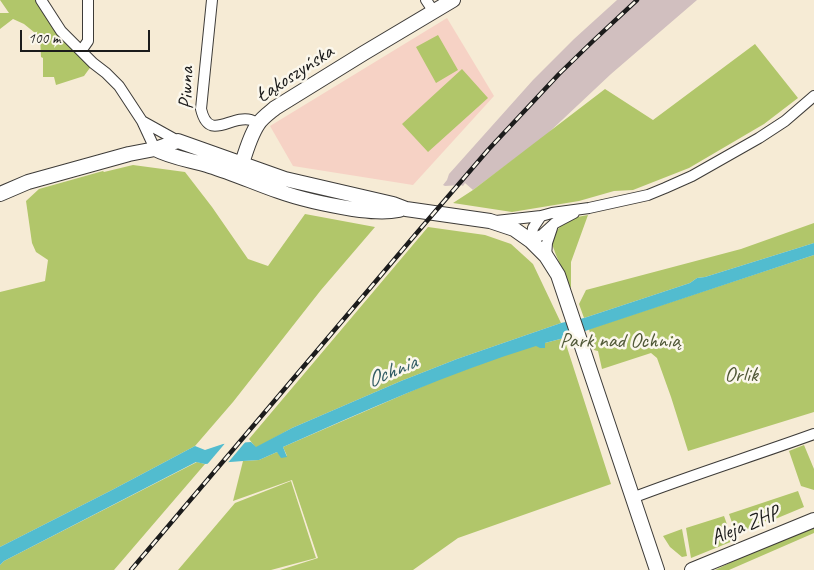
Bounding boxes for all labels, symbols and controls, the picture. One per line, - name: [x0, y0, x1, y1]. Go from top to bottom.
- scale bar: [22, 20, 152, 52]
- text: 100 m: [28, 29, 60, 48]
- street label: Łąkoszyńska: [251, 40, 339, 108]
- street label: Piwna: [174, 66, 200, 110]
- park label: Park nad Ochnią: [560, 328, 680, 354]
- water label: Ochnia: [363, 350, 421, 394]
- park label: Orlik: [724, 362, 758, 388]
- street label: Aleja ZHP: [707, 501, 783, 551]

